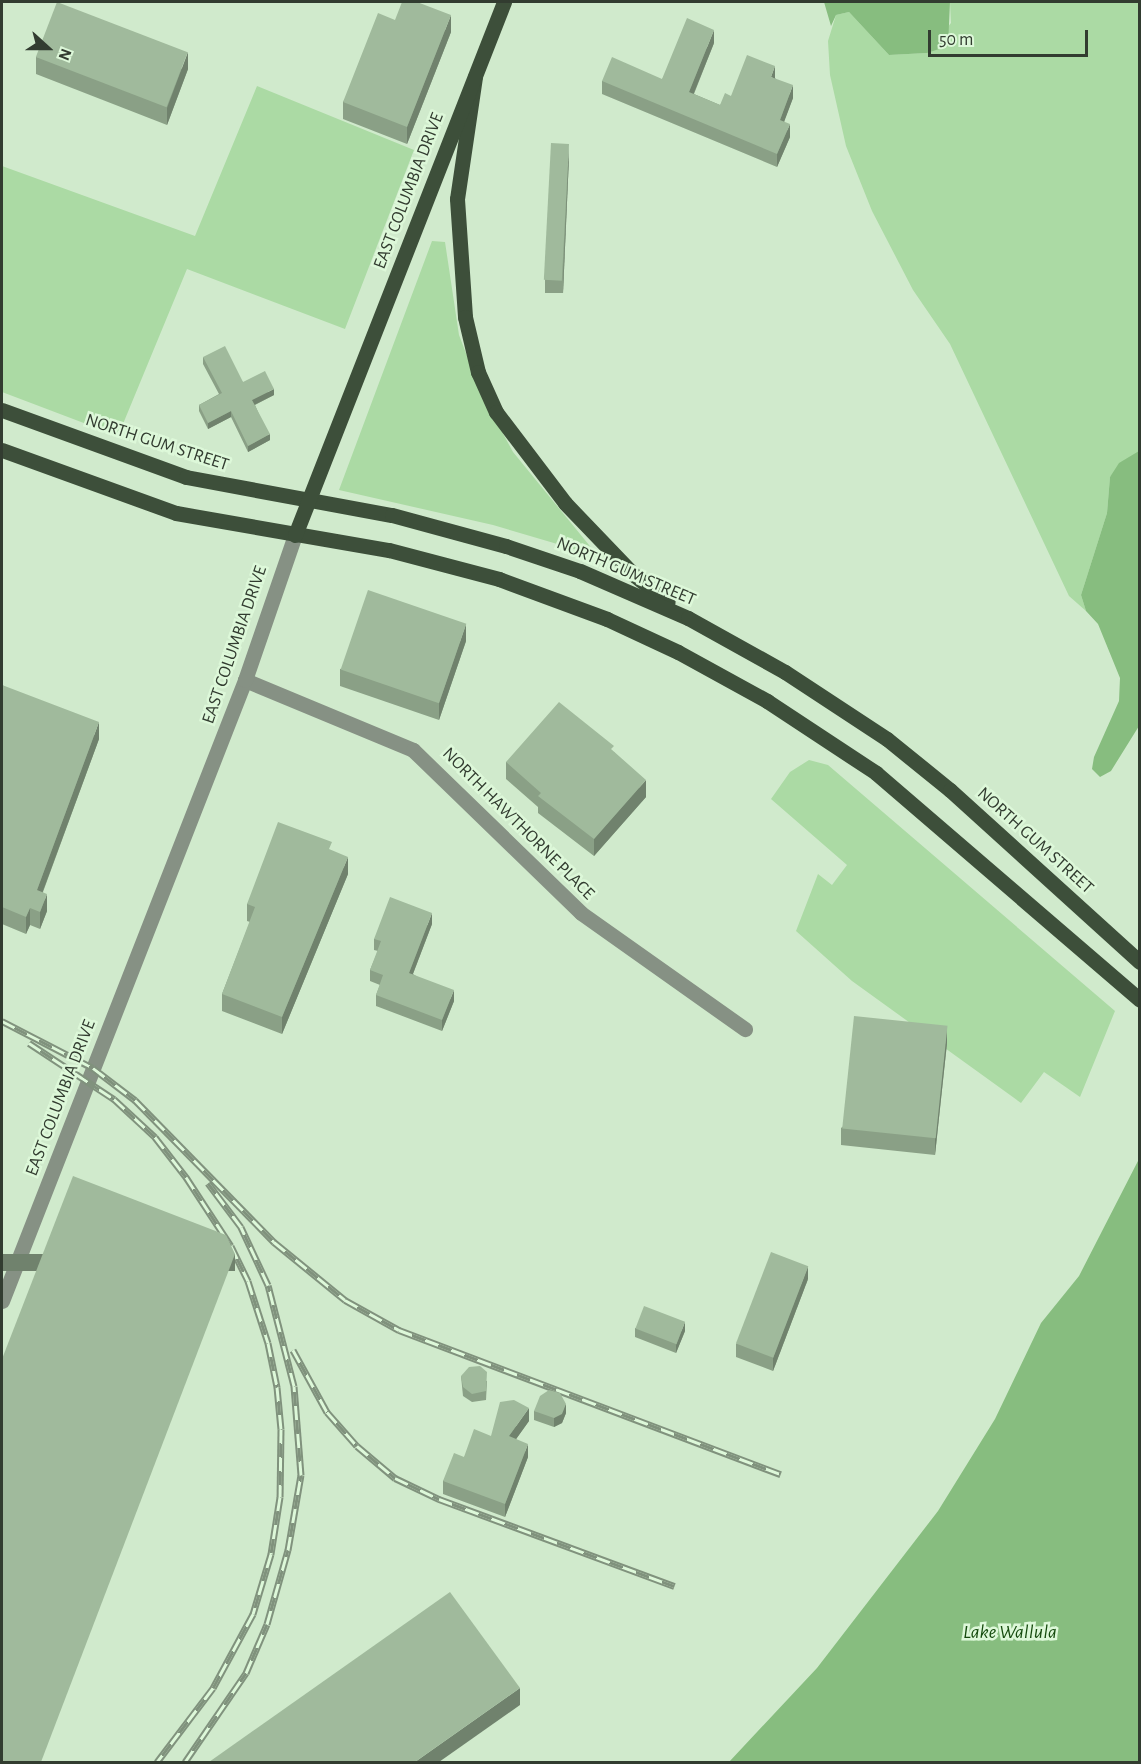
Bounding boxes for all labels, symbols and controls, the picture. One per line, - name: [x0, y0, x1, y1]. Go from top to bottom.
- north arrow: [18, 18, 78, 78]
- scale bar: [931, 18, 1092, 56]
- text: 50 m: [939, 31, 973, 49]
- text: N: [55, 46, 74, 63]
- street label: EAST COLUMBIA DRIVE: [369, 110, 449, 272]
- street label: NORTH GUM STREET: [83, 410, 231, 476]
- street label: NORTH GUM STREET: [553, 533, 699, 611]
- street label: EAST COLUMBIA DRIVE: [198, 563, 272, 727]
- street label: NORTH HAWTHORNE PLACE: [437, 743, 599, 905]
- street label: NORTH GUM STREET: [972, 783, 1098, 899]
- street label: EAST COLUMBIA DRIVE: [21, 1017, 101, 1179]
- water label: Lake Wallula: [963, 1620, 1057, 1644]

